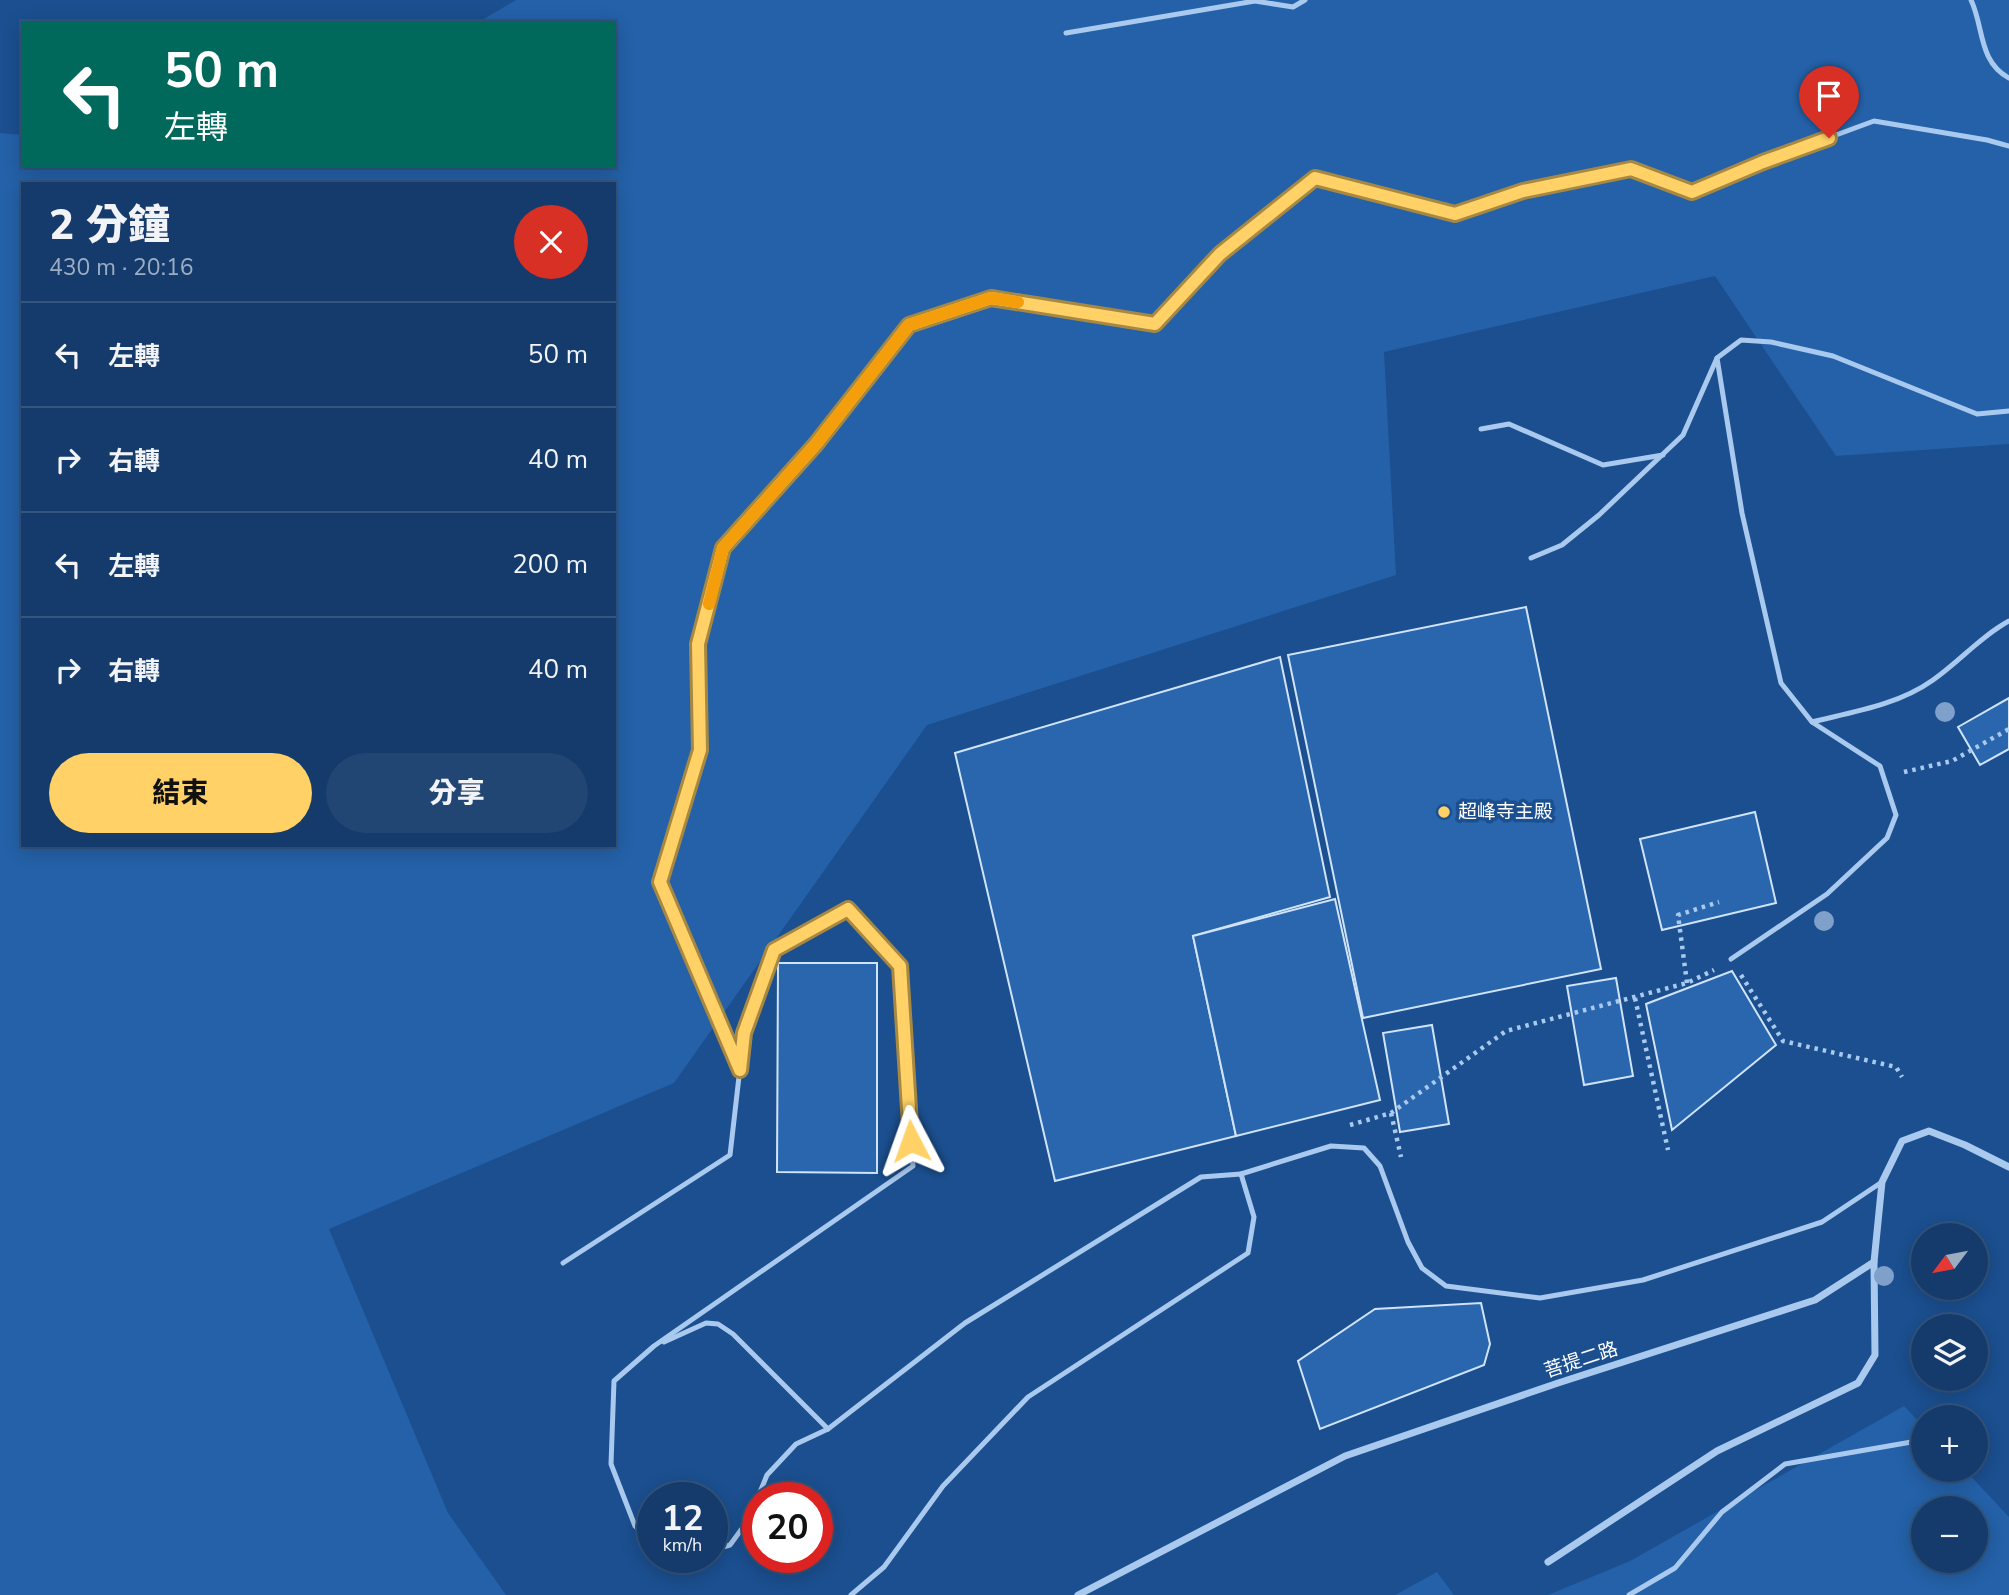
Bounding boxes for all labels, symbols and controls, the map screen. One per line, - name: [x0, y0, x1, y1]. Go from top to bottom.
- text: 50 m: [164, 37, 279, 104]
- icon: left: [49, 49, 140, 140]
- pin: [1799, 66, 1859, 138]
- icon: arrive: [1810, 77, 1848, 115]
- text: 左轉: [164, 106, 228, 149]
- text: 2 分鐘: [49, 197, 170, 254]
- button: close: [514, 205, 588, 279]
- text: 430 m · 20:16: [49, 252, 194, 283]
- icon: left: [49, 336, 87, 374]
- text: 50 m: [528, 337, 588, 372]
- text: 左轉: [108, 339, 160, 374]
- icon: right: [49, 441, 87, 479]
- text: 40 m: [528, 442, 588, 477]
- text: 右轉: [108, 444, 160, 479]
- icon: left: [49, 546, 87, 584]
- text: 200 m: [512, 547, 588, 582]
- text: 左轉: [108, 549, 160, 584]
- icon: right: [49, 651, 87, 689]
- text: 40 m: [528, 652, 588, 687]
- text: 右轉: [108, 654, 160, 689]
- button: 結束: [49, 753, 312, 833]
- button: 分享: [326, 753, 588, 833]
- place label: 超峰寺主殿: [1458, 799, 1553, 825]
- marker: 超峰寺主殿: [1436, 804, 1452, 820]
- position arrow: [874, 1104, 948, 1178]
- north arrow: [1911, 1223, 1988, 1300]
- map controls: [1911, 1223, 1988, 1573]
- button: layers: [1911, 1314, 1988, 1391]
- street label: 菩提二路: [1541, 1336, 1621, 1384]
- button: +: [1911, 1405, 1988, 1482]
- speed limit sign: 20: [742, 1482, 833, 1573]
- text: 12: [661, 1495, 704, 1542]
- button: −: [1911, 1496, 1988, 1573]
- text: km/h: [663, 1533, 702, 1557]

